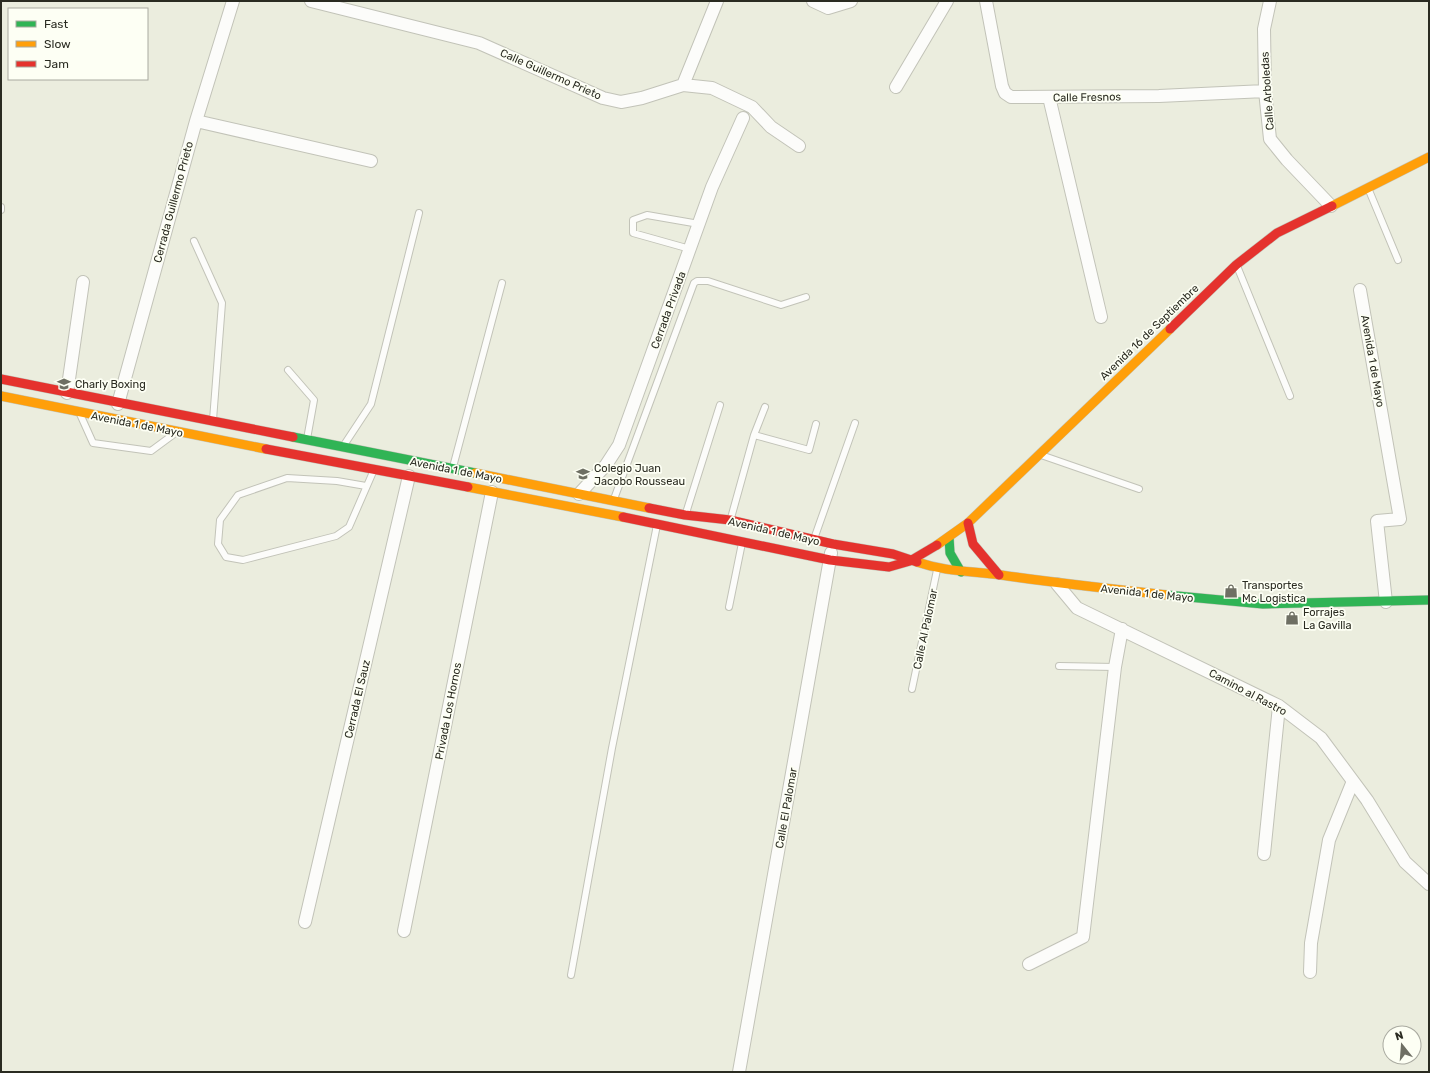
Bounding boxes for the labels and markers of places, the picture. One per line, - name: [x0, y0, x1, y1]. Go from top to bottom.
- school or university icon: Charly Boxing: [56, 376, 72, 392]
- place label: Charly Boxing: [75, 378, 146, 391]
- place label: Colegio Juan Jacobo Rousseau: [594, 462, 685, 488]
- school or university icon: Colegio Juan Jacobo Rousseau: [575, 466, 591, 482]
- place label: Transportes Mc Logistica: [1242, 579, 1306, 605]
- shop icon: Transportes Mc Logistica: [1223, 583, 1239, 599]
- place label: Forrajes La Gavilla: [1303, 606, 1352, 632]
- shop icon: Forrajes La Gavilla: [1284, 610, 1300, 626]

